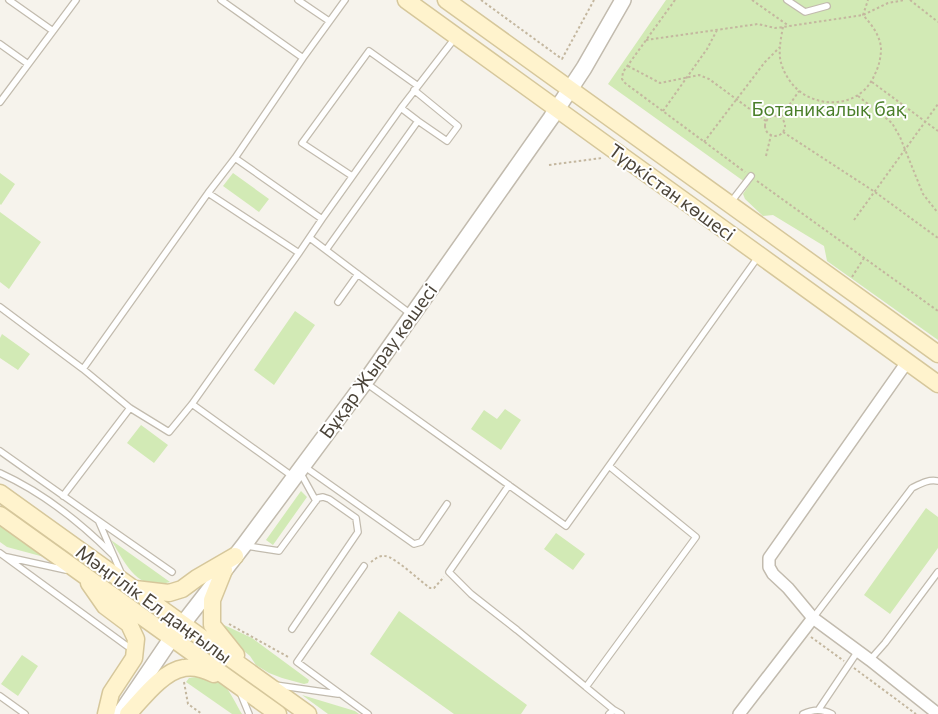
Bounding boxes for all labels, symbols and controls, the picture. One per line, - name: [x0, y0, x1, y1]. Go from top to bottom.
- park label: Ботаникалық бақ: [752, 97, 907, 120]
- street label: Түркістан көшесі: [605, 138, 740, 245]
- street label: Бұқар Жырау көшесі: [314, 279, 441, 442]
- street label: Мәңгілік Ел даңғылы: [72, 539, 237, 668]

